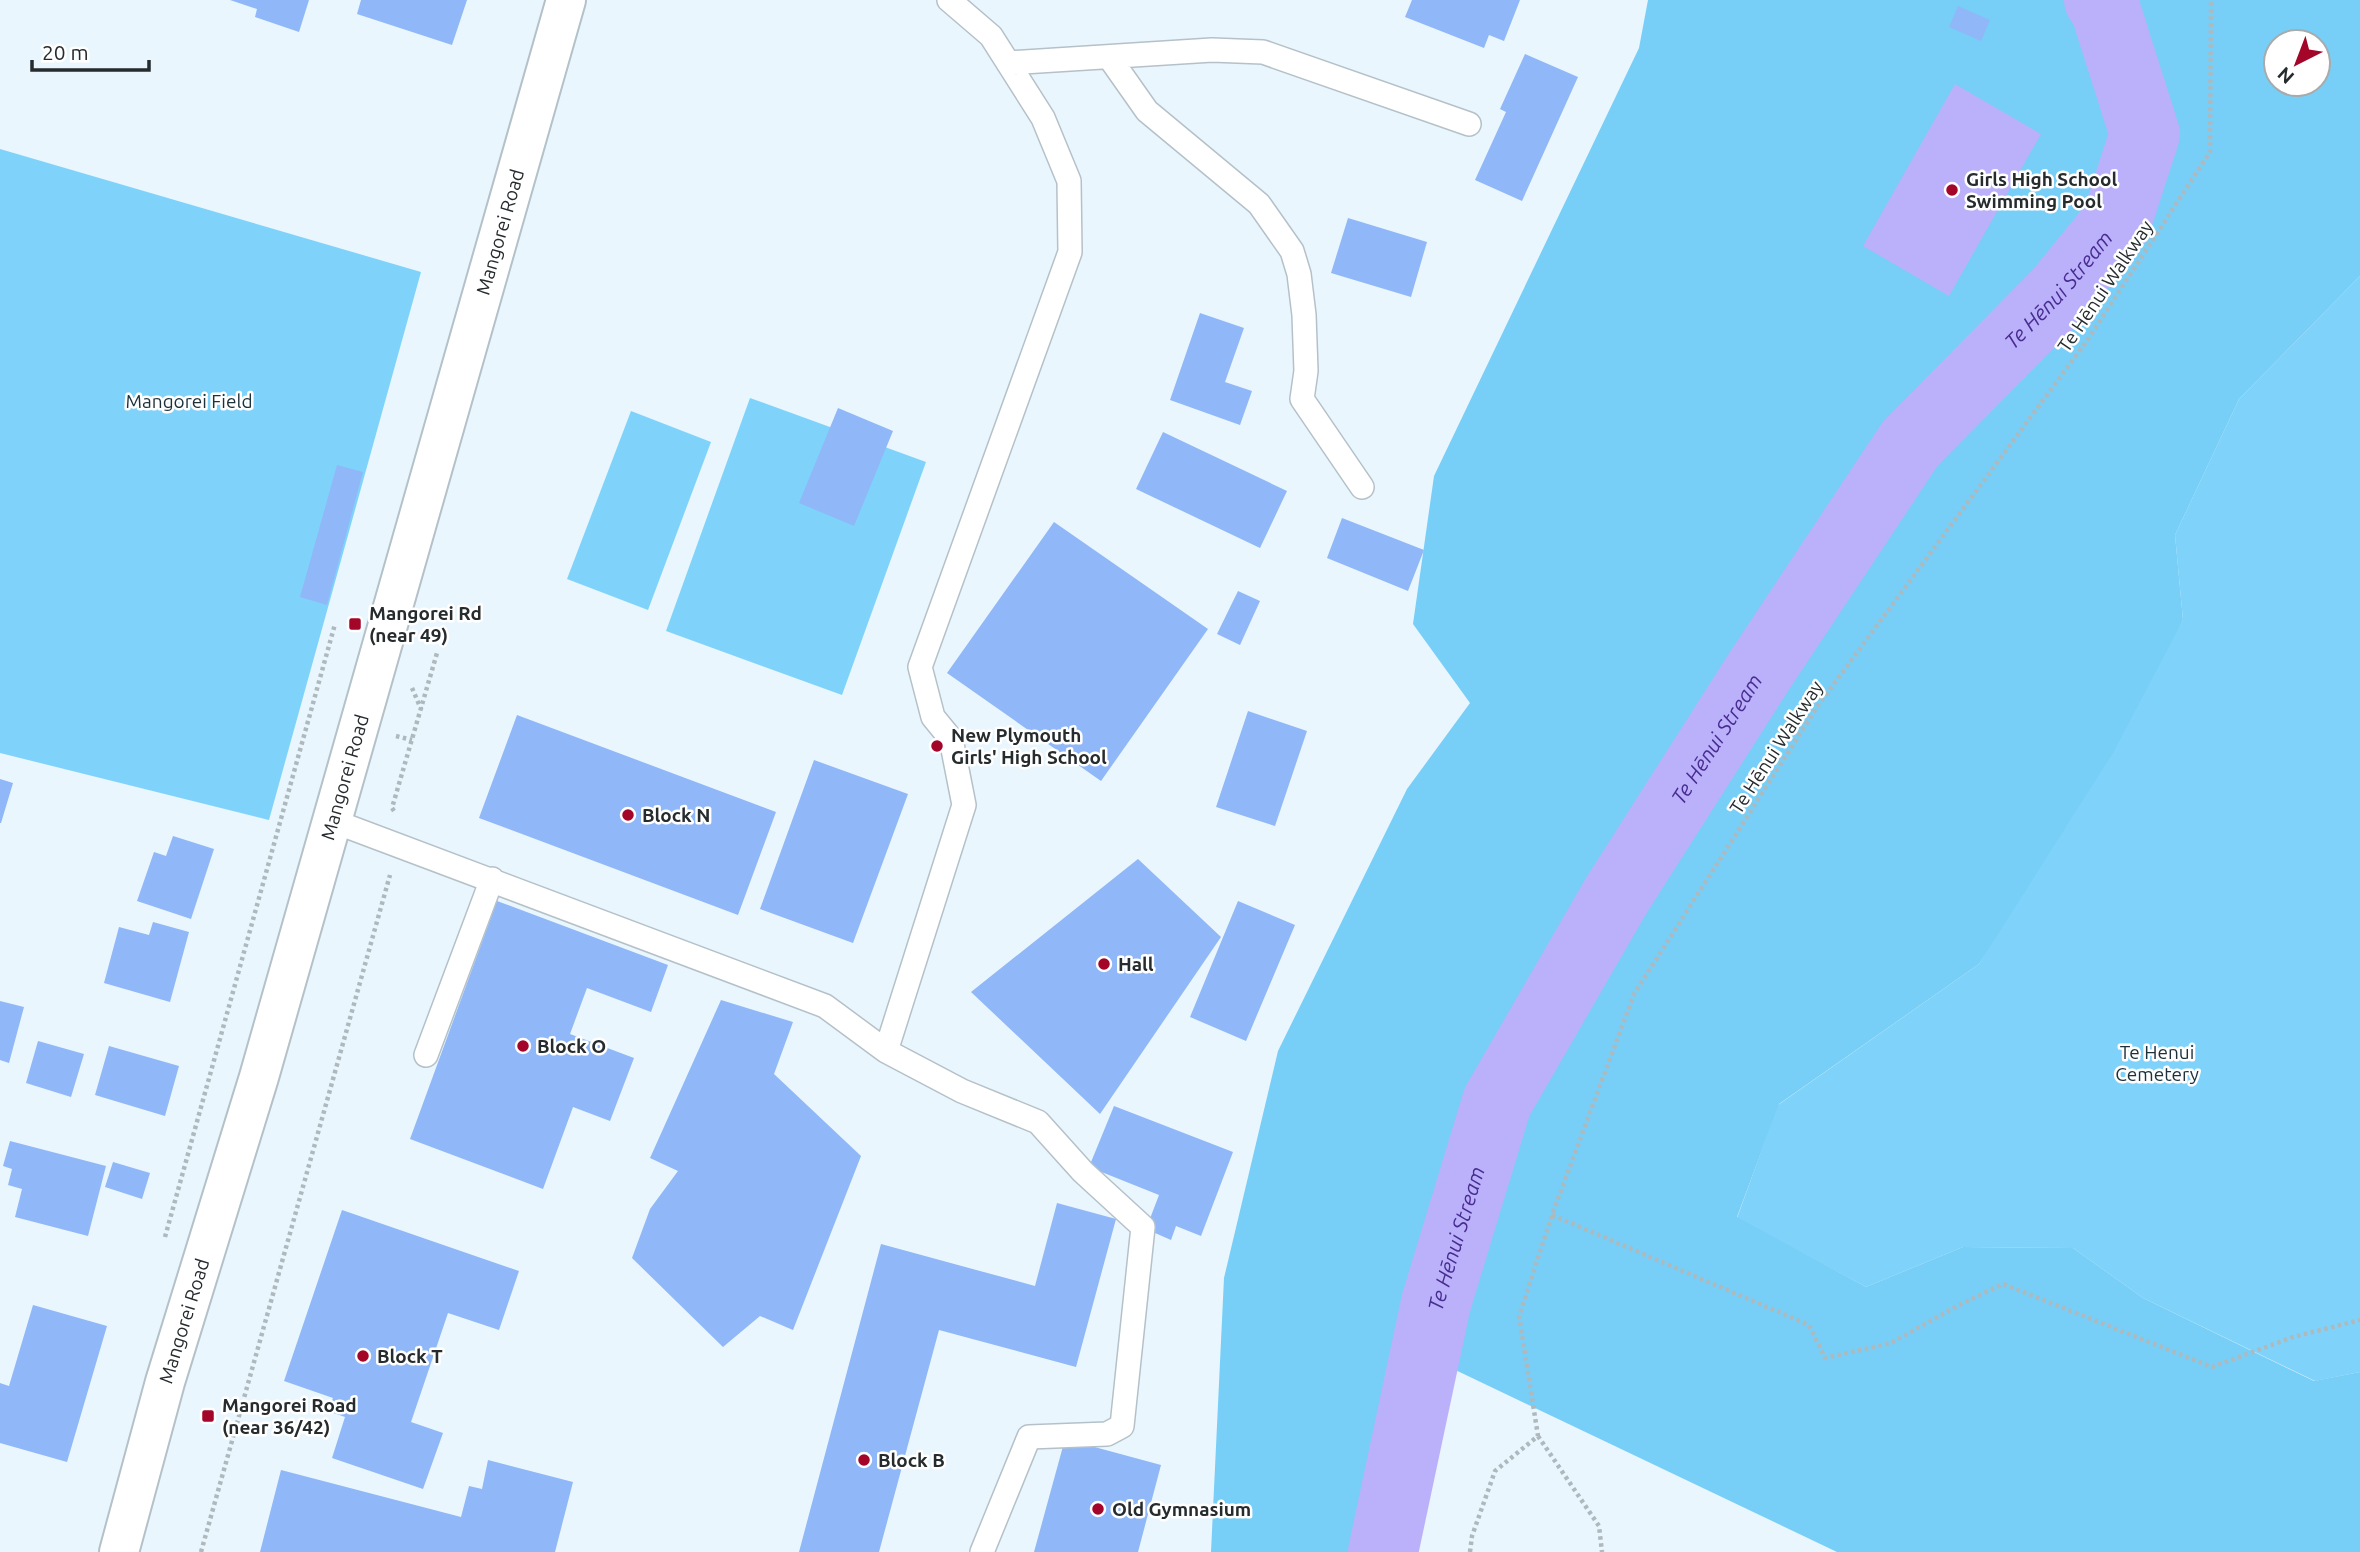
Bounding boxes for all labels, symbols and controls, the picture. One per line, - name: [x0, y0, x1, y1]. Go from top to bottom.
- scale bar: [32, 28, 149, 72]
- north arrow: [2262, 28, 2332, 98]
- text: 20 m: [42, 40, 89, 64]
- text: N: [2273, 63, 2298, 89]
- street label: Mangorei Road: [472, 167, 528, 297]
- place label: Girls High School Swimming Pool: [1966, 168, 2117, 212]
- marker: Girls High School Swimming Pool: [1944, 182, 1960, 198]
- street label: Te Hēnui Walkway: [2053, 216, 2157, 356]
- water label: Te Hēnui Stream: [1999, 226, 2117, 353]
- park label: Mangorei Field: [126, 390, 253, 412]
- place label: Mangorei Rd (near 49): [369, 602, 482, 646]
- marker: Mangorei Rd (near 49): [347, 616, 363, 632]
- water label: Te Hēnui Stream: [1666, 669, 1766, 808]
- street label: Te Hēnui Walkway: [1725, 676, 1827, 818]
- street label: Mangorei Road: [316, 712, 373, 843]
- place label: New Plymouth Girls' High School: [951, 724, 1107, 768]
- marker: New Plymouth Girls' High School: [929, 738, 945, 754]
- place label: Block N: [642, 804, 710, 826]
- marker: Block N: [620, 807, 636, 823]
- place label: Hall: [1118, 953, 1154, 975]
- marker: Hall: [1096, 956, 1112, 972]
- place label: Block O: [537, 1035, 606, 1057]
- marker: Block O: [515, 1038, 531, 1054]
- park label: Te Henui Cemetery: [2115, 1041, 2199, 1085]
- water label: Te Hēnui Stream: [1423, 1163, 1489, 1313]
- street label: Mangorei Road: [154, 1256, 213, 1386]
- place label: Block T: [377, 1345, 443, 1367]
- marker: Block T: [355, 1348, 371, 1364]
- place label: Mangorei Road (near 36/42): [222, 1394, 357, 1438]
- marker: Mangorei Road (near 36/42): [200, 1408, 216, 1424]
- place label: Block B: [878, 1449, 945, 1471]
- marker: Block B: [856, 1452, 872, 1468]
- place label: Old Gymnasium: [1112, 1498, 1251, 1520]
- marker: Old Gymnasium: [1090, 1501, 1106, 1517]

